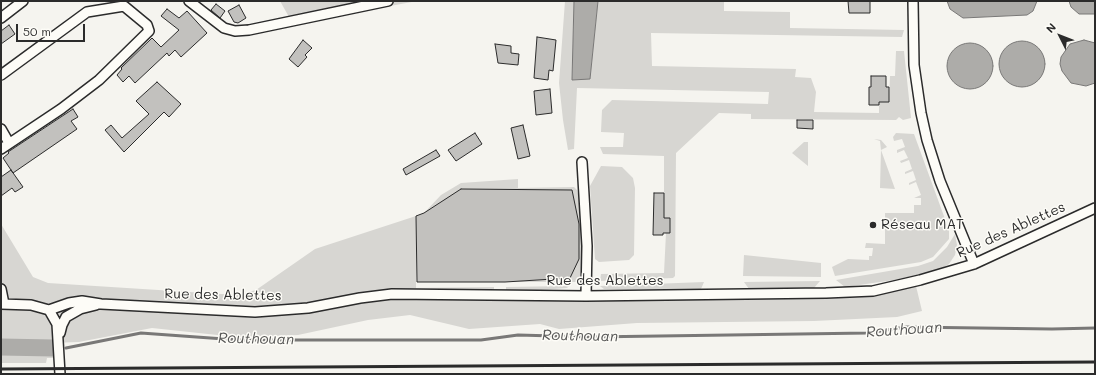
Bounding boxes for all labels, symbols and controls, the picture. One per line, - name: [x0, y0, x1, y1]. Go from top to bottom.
- scale bar: [18, 16, 87, 42]
- north arrow: [1040, 16, 1080, 56]
- text: N: [1042, 20, 1059, 36]
- text: 50 m: [23, 23, 51, 39]
- street label: Rue des Ablettes: [954, 198, 1068, 262]
- place label: Réseau MAT: [881, 217, 964, 233]
- marker: Réseau MAT: [868, 220, 878, 230]
- street label: Rue des Ablettes: [546, 273, 664, 289]
- street label: Rue des Ablettes: [164, 286, 282, 304]
- water label: Routhouan: [865, 318, 943, 342]
- water label: Routhouan: [542, 326, 618, 346]
- water label: Routhouan: [218, 329, 294, 349]

